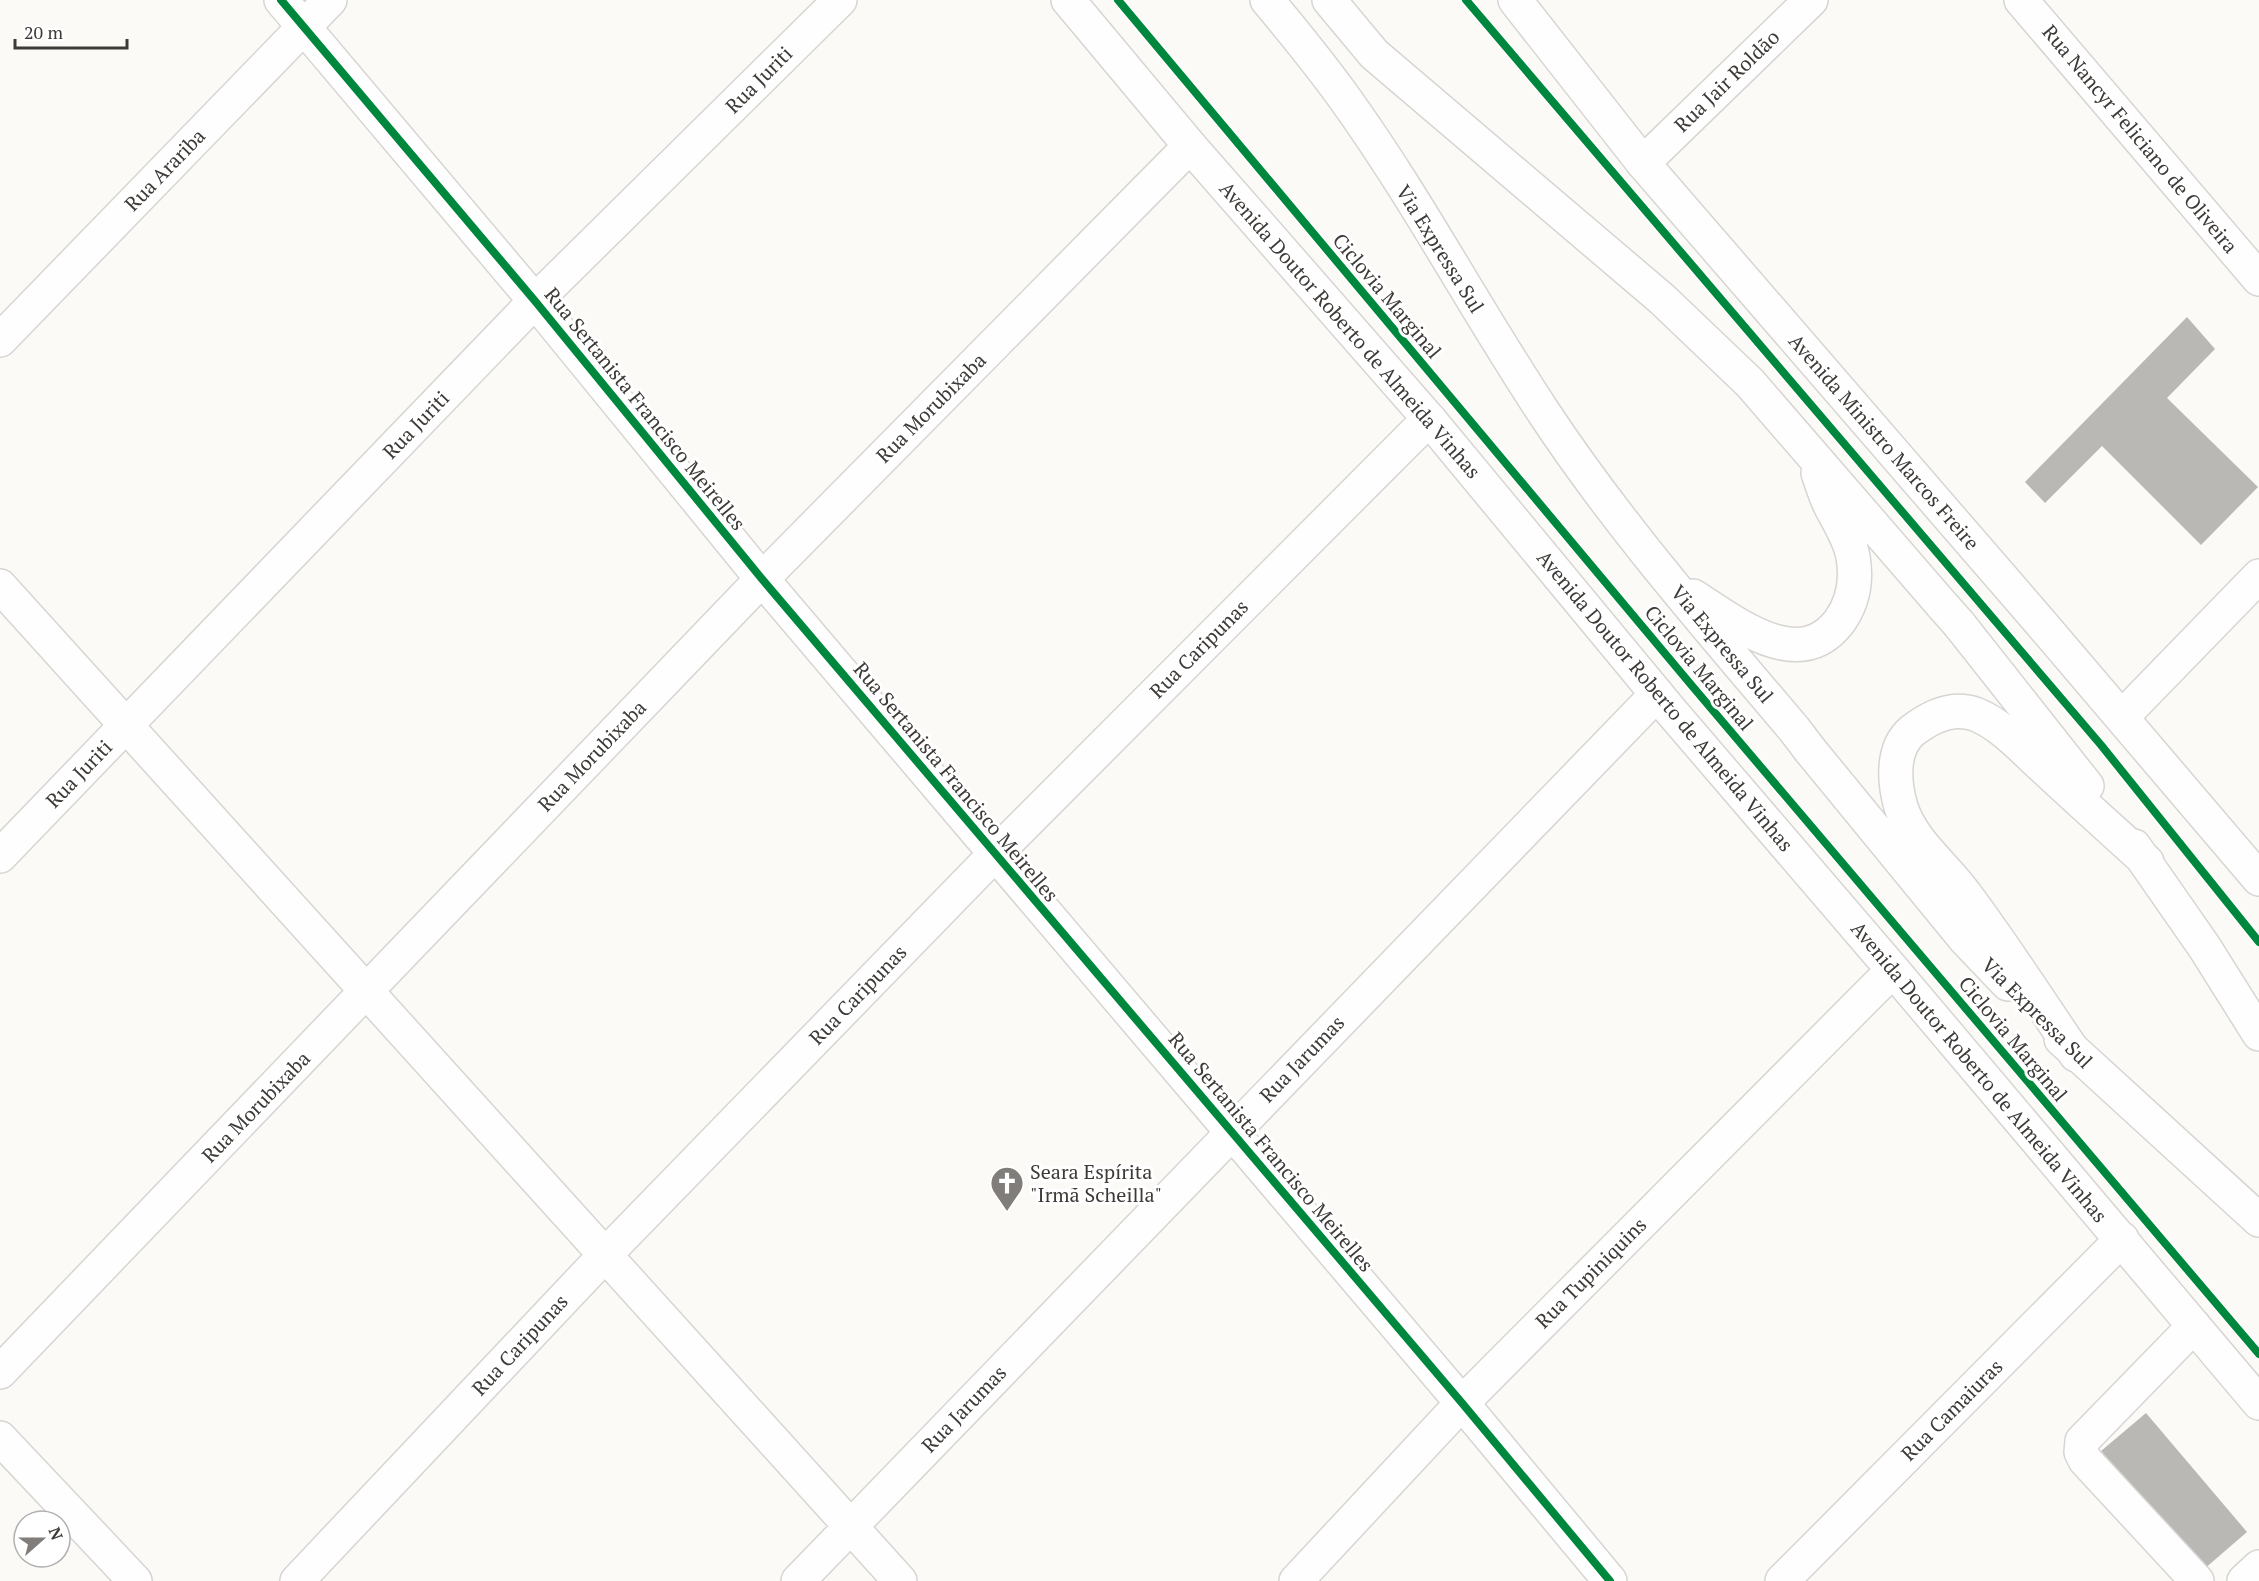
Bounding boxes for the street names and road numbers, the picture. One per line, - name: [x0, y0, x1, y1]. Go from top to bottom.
- street label: Rua Nancyr Feliciano de Oliveira: [2037, 19, 2244, 259]
- street label: Rua Jair Roldão: [1668, 24, 1785, 138]
- street label: Rua Juriti: [719, 40, 798, 119]
- street label: Rua Arariba: [118, 123, 211, 217]
- street label: Avenida Doutor Roberto de Almeida Vinhas: [1214, 175, 1487, 484]
- street label: Via Expressa Sul: [1390, 180, 1491, 318]
- street label: Ciclovia Marginal: [1327, 227, 1448, 364]
- street label: Rua Sertanista Francisco Meirelles: [539, 281, 752, 536]
- street label: Avenida Ministro Marcos Freire: [1783, 328, 1986, 555]
- street label: Rua Morubixaba: [870, 347, 992, 469]
- street label: Rua Juriti: [377, 385, 455, 464]
- street label: Avenida Doutor Roberto de Almeida Vinhas: [1531, 544, 1800, 857]
- street label: Via Expressa Sul: [1665, 579, 1780, 708]
- street label: Rua Caripunas: [1143, 593, 1254, 704]
- street label: Ciclovia Marginal: [1639, 599, 1760, 736]
- street label: Rua Sertanista Francisco Meirelles: [848, 656, 1065, 907]
- street label: Rua Morubixaba: [532, 694, 652, 817]
- street label: Rua Juriti: [40, 734, 118, 813]
- street label: Avenida Doutor Roberto de Almeida Vinhas: [1845, 915, 2114, 1228]
- street label: Rua Caripunas: [803, 939, 912, 1051]
- street label: Via Expressa Sul: [1976, 951, 2099, 1074]
- street label: Ciclovia Marginal: [1953, 970, 2074, 1107]
- street label: Rua Jarumas: [1253, 1009, 1350, 1108]
- street label: Rua Sertanista Francisco Meirelles: [1163, 1026, 1380, 1277]
- street label: Rua Morubixaba: [196, 1045, 316, 1168]
- street label: Rua Tupiniquins: [1529, 1211, 1652, 1334]
- street label: Rua Caripunas: [466, 1288, 574, 1401]
- street label: Rua Camaiuras: [1895, 1353, 2008, 1466]
- street label: Rua Jarumas: [915, 1359, 1012, 1458]

